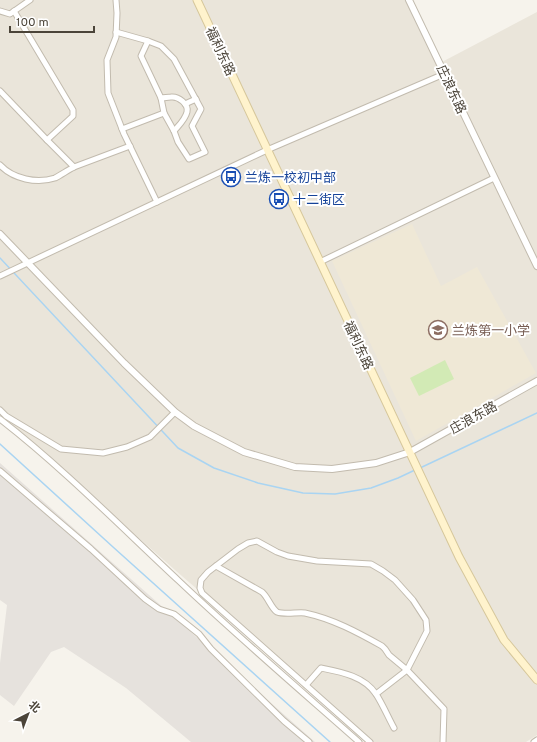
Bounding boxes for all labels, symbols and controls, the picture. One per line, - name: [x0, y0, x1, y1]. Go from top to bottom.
- scale bar: [10, 8, 94, 34]
- text: 100 m: [16, 15, 49, 31]
- street label: 福利东路: [201, 25, 237, 79]
- street label: 庄浪东路: [432, 62, 469, 117]
- bus stop icon: 兰炼一校初中部: [220, 166, 242, 188]
- place label: 兰炼一校初中部: [245, 170, 336, 187]
- bus stop icon: 十二街区: [268, 188, 290, 210]
- place label: 十二街区: [293, 193, 345, 209]
- street label: 福利东路: [339, 319, 375, 373]
- school or university icon: 兰炼第一小学: [427, 319, 449, 341]
- place label: 兰炼第一小学: [452, 323, 530, 340]
- street label: 庄浪东路: [447, 398, 501, 438]
- north arrow: [8, 694, 48, 734]
- text: 北: [25, 698, 43, 716]

